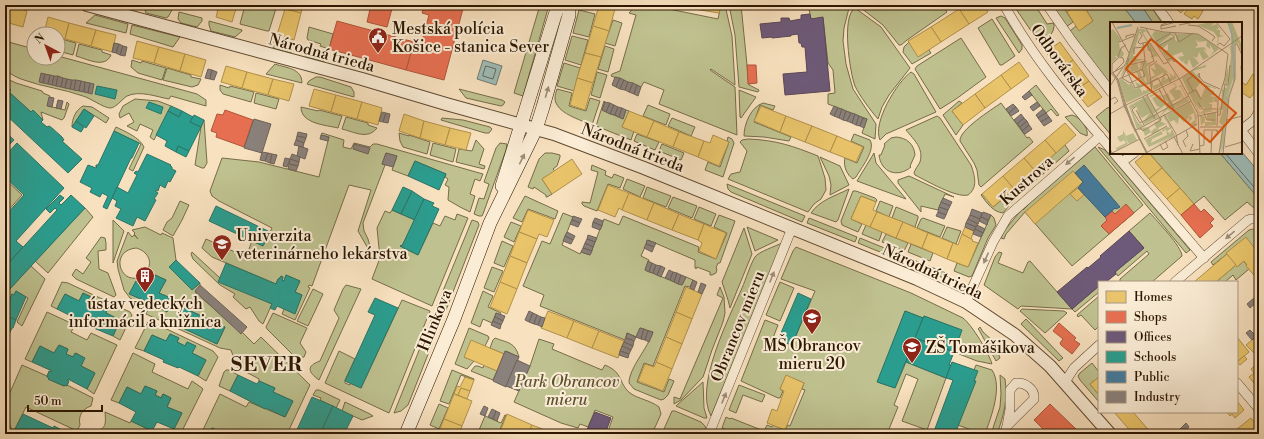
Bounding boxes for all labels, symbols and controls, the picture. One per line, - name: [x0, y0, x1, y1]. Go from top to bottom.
- place label: Mestská polícia Košice - stanica Sever: [392, 19, 549, 57]
- street label: Odborárska: [1026, 20, 1093, 102]
- inset map: [1110, 22, 1242, 154]
- north arrow: [26, 26, 66, 66]
- public building icon: Mestská polícia Košice - stanica Sever: [367, 26, 389, 54]
- street label: Národná trieda: [267, 29, 378, 77]
- text: N: [32, 31, 48, 47]
- one-way arrow: [545, 85, 551, 98]
- street label: Národná trieda: [578, 119, 688, 177]
- street label: Kustrova: [996, 151, 1058, 210]
- one-way arrow: [519, 153, 525, 165]
- one-way arrow: [1065, 157, 1075, 166]
- place label: Univerzita veterinárneho lekárstva: [235, 226, 409, 264]
- one-way arrow: [1225, 231, 1236, 240]
- school or university icon: Univerzita veterinárneho lekárstva: [211, 233, 233, 261]
- street label: Národná trieda: [879, 240, 987, 304]
- one-way arrow: [983, 252, 989, 264]
- building icon: ústav vedeckých informáciĺ a knižnica: [134, 265, 156, 293]
- street label: Obrancov mieru: [707, 268, 769, 385]
- one-way arrow: [770, 271, 776, 283]
- legend: [1098, 281, 1238, 413]
- street label: Hlinkova: [413, 286, 457, 354]
- text: Homes: [1134, 290, 1172, 305]
- place label: ústav vedeckých informáciĺ a knižnica: [68, 294, 223, 332]
- school or university icon: MŠ Obrancov mieru 20: [801, 307, 823, 335]
- text: Shops: [1134, 310, 1167, 325]
- text: Offices: [1134, 330, 1172, 345]
- place label: MŠ Obrancov mieru 20: [763, 334, 862, 374]
- school or university icon: ZŠ Tomášikova: [901, 336, 923, 364]
- place label: ZŠ Tomášikova: [926, 336, 1036, 358]
- text: Schools: [1134, 350, 1176, 365]
- district label: SEVER: [231, 353, 303, 378]
- text: Public: [1134, 370, 1170, 385]
- park label: Park Obrancov mieru: [514, 372, 619, 410]
- scale bar: [28, 387, 102, 413]
- text: Industry: [1134, 390, 1181, 405]
- one-way arrow: [721, 392, 727, 403]
- text: 50 m: [34, 394, 62, 409]

